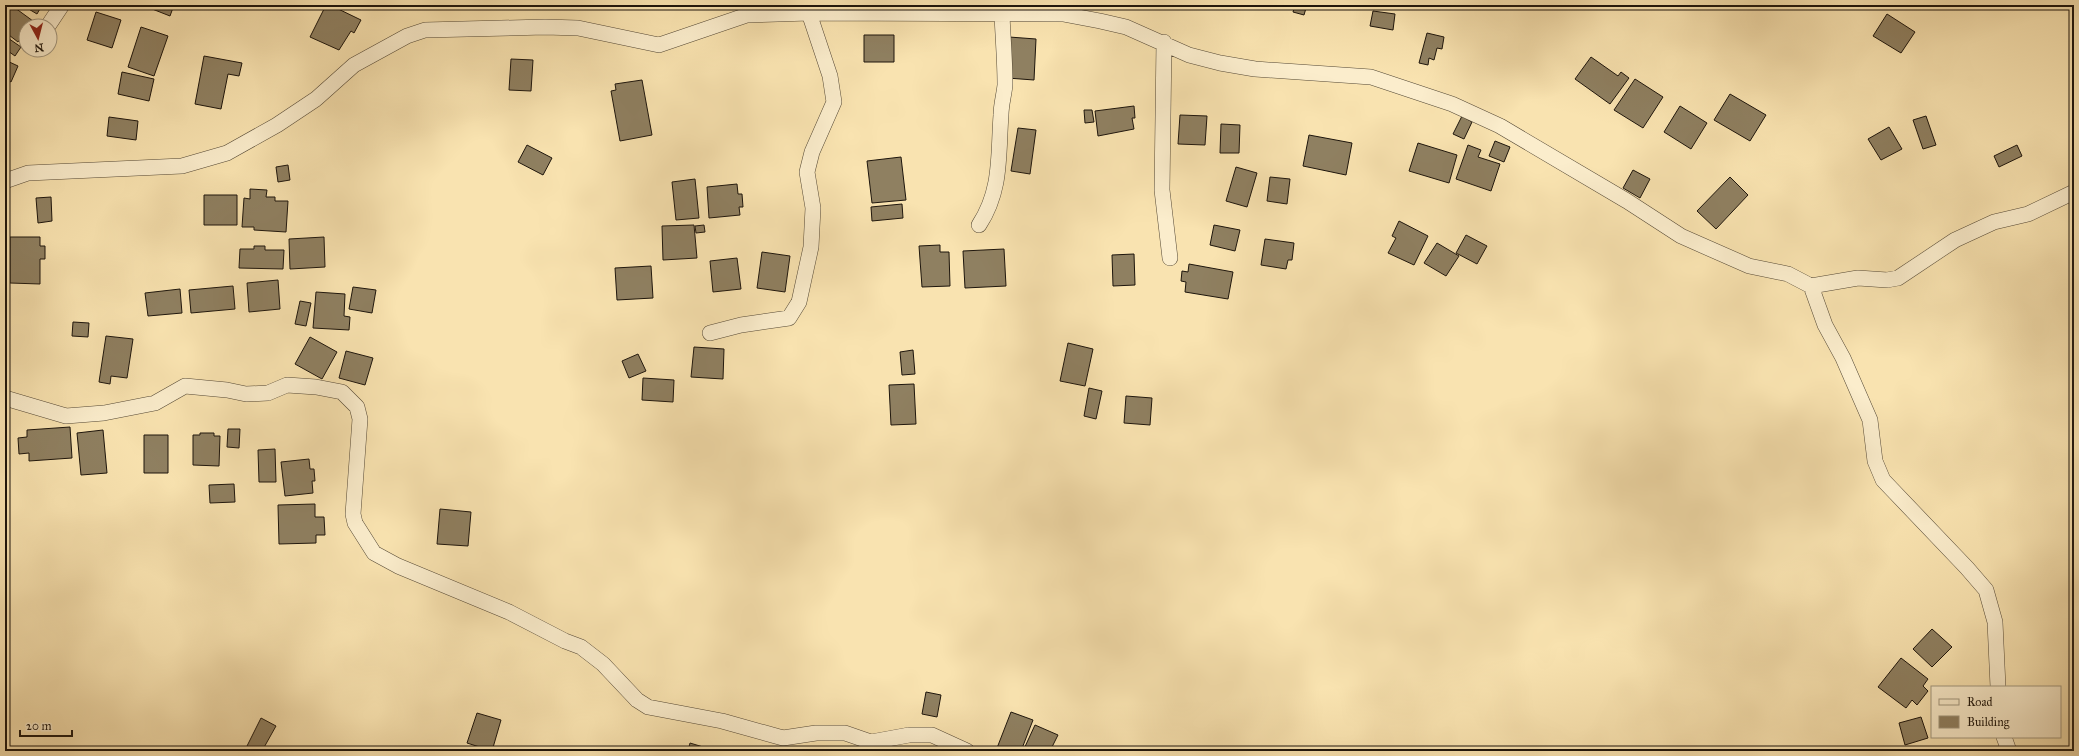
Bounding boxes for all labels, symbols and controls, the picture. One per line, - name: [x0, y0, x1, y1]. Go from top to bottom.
- north arrow: [18, 18, 58, 58]
- text: N: [33, 40, 45, 55]
- legend: [1931, 686, 2061, 738]
- text: Road: [1967, 695, 1993, 709]
- scale bar: [20, 712, 72, 738]
- text: Building: [1967, 715, 2010, 730]
- text: 20 m: [26, 719, 52, 733]

